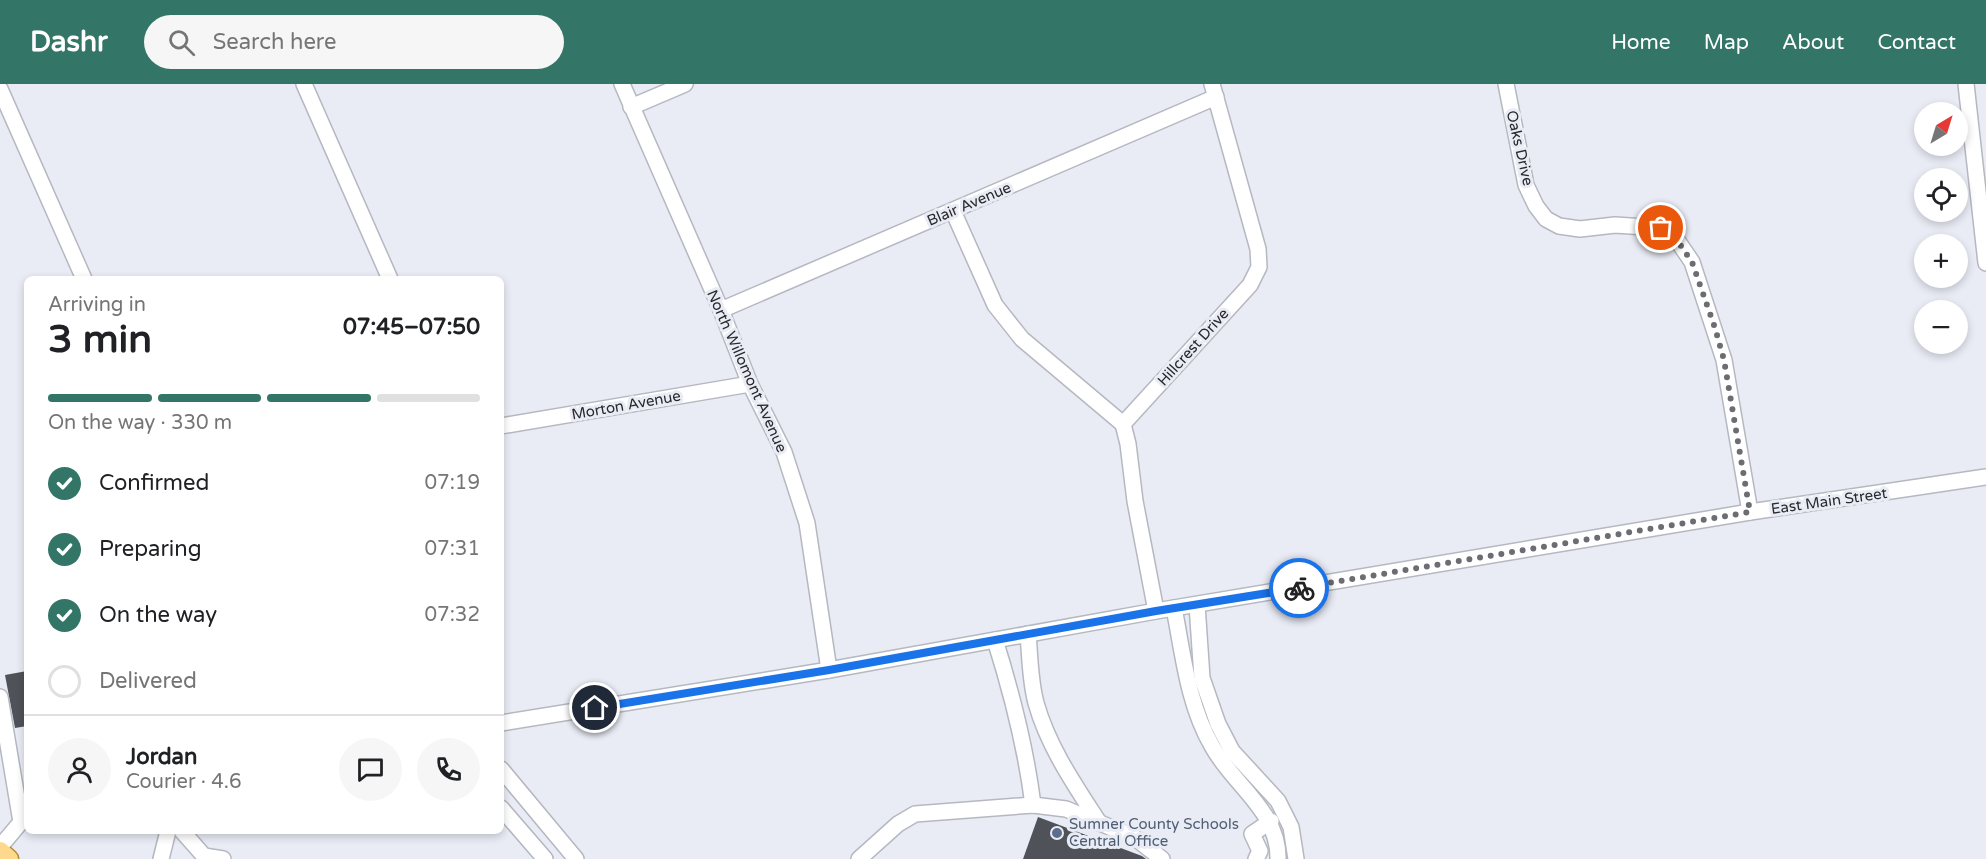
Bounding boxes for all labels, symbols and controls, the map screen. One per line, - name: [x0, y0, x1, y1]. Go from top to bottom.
- search box: [144, 15, 564, 69]
- text: Dashr: [30, 25, 108, 59]
- icon: search: [165, 26, 198, 59]
- text: Search here: [213, 29, 336, 55]
- text: Home: [1611, 30, 1671, 55]
- text: Map: [1704, 30, 1749, 55]
- text: About: [1782, 30, 1844, 55]
- text: Contact: [1877, 30, 1956, 55]
- north arrow: [1914, 102, 1968, 156]
- map controls: [1914, 102, 1968, 354]
- street label: Oaks Drive: [1503, 109, 1537, 187]
- button: locate: [1914, 168, 1968, 222]
- street label: Blair Avenue: [924, 178, 1014, 230]
- pin: [1635, 202, 1686, 253]
- icon: bag: [1644, 211, 1677, 244]
- button: +: [1914, 234, 1968, 288]
- street label: North Willomont Avenue: [703, 287, 791, 455]
- text: Arriving in: [48, 293, 146, 317]
- button: −: [1914, 300, 1968, 354]
- street label: Hillcrest Drive: [1153, 305, 1233, 389]
- text: 07:45–07:50: [343, 314, 480, 340]
- text: 3 min: [48, 316, 152, 363]
- street label: Morton Avenue: [570, 387, 682, 423]
- text: On the way · 330 m: [48, 411, 232, 435]
- icon: check: [48, 467, 81, 500]
- text: Confirmed: [99, 470, 209, 496]
- text: 07:19: [425, 471, 480, 495]
- street label: East Main Street: [1770, 484, 1889, 518]
- icon: check: [48, 533, 81, 566]
- text: Preparing: [99, 536, 202, 562]
- text: 07:31: [425, 537, 480, 561]
- courier: [1269, 558, 1329, 618]
- icon: bike: [1283, 572, 1316, 605]
- icon: check: [48, 599, 81, 632]
- text: On the way: [99, 602, 217, 628]
- text: 07:32: [425, 603, 480, 627]
- text: Delivered: [99, 668, 197, 694]
- pin: [569, 682, 620, 733]
- icon: home: [578, 691, 611, 724]
- button: person: [48, 738, 111, 801]
- button: chat: [339, 738, 402, 801]
- button: phone: [417, 738, 480, 801]
- text: Jordan: [126, 744, 197, 770]
- text: Courier · 4.6: [126, 770, 241, 794]
- place label: Sumner County Schools Central Office: [1069, 815, 1239, 850]
- marker: Sumner County Schools Central Office: [1050, 826, 1064, 840]

